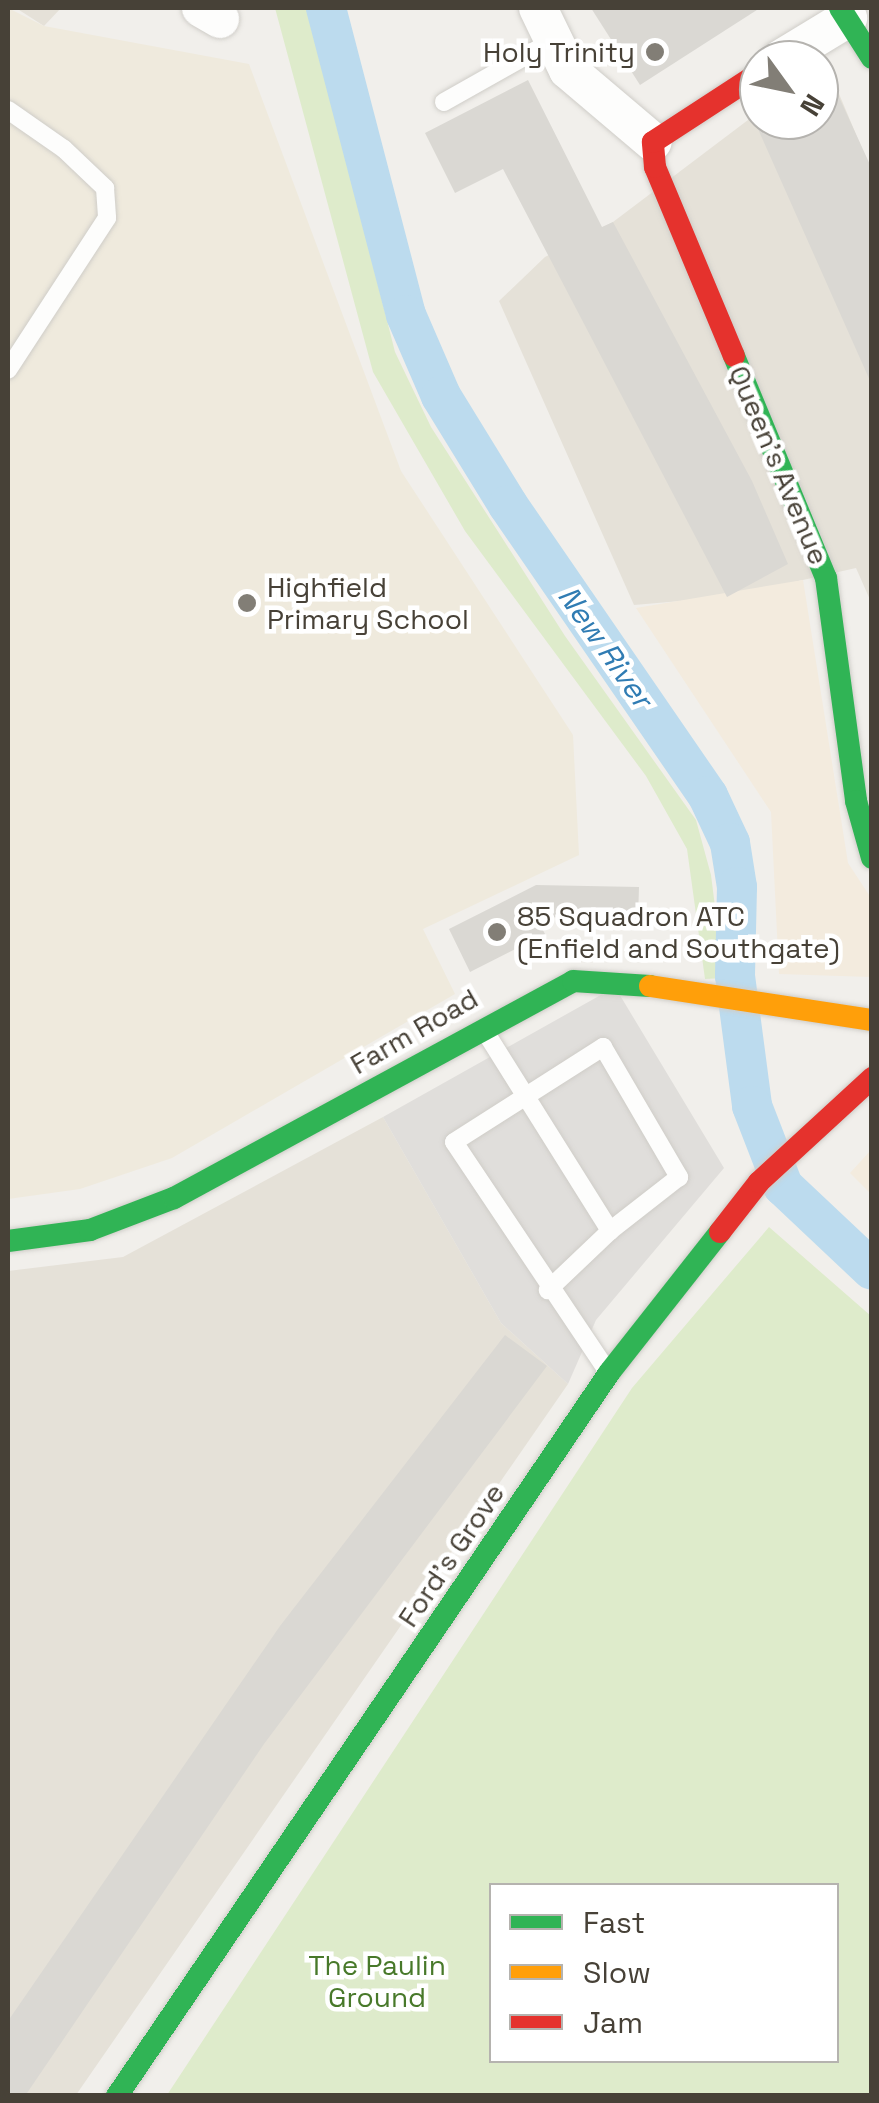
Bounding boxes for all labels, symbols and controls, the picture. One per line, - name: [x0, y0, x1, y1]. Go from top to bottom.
- place label: Holy Trinity: [482, 35, 635, 69]
- north arrow: [739, 40, 839, 140]
- marker: Holy Trinity: [644, 41, 666, 63]
- text: N: [792, 88, 833, 123]
- street label: Queen's Avenue: [722, 360, 836, 570]
- place label: Highfield Primary School: [267, 570, 469, 636]
- water label: New River: [550, 579, 660, 715]
- marker: Highfield Primary School: [236, 592, 258, 614]
- place label: 85 Squadron ATC (Enfield and Southgate): [517, 899, 840, 965]
- marker: 85 Squadron ATC (Enfield and Southgate): [486, 921, 508, 943]
- street label: Farm Road: [344, 981, 484, 1081]
- street label: Ford's Grove: [391, 1477, 511, 1633]
- legend: [489, 1883, 839, 2063]
- text: Fast: [583, 1903, 645, 1942]
- park label: The Paulin Ground: [308, 1948, 446, 2014]
- text: Slow: [583, 1953, 651, 1992]
- text: Jam: [583, 2003, 643, 2042]

